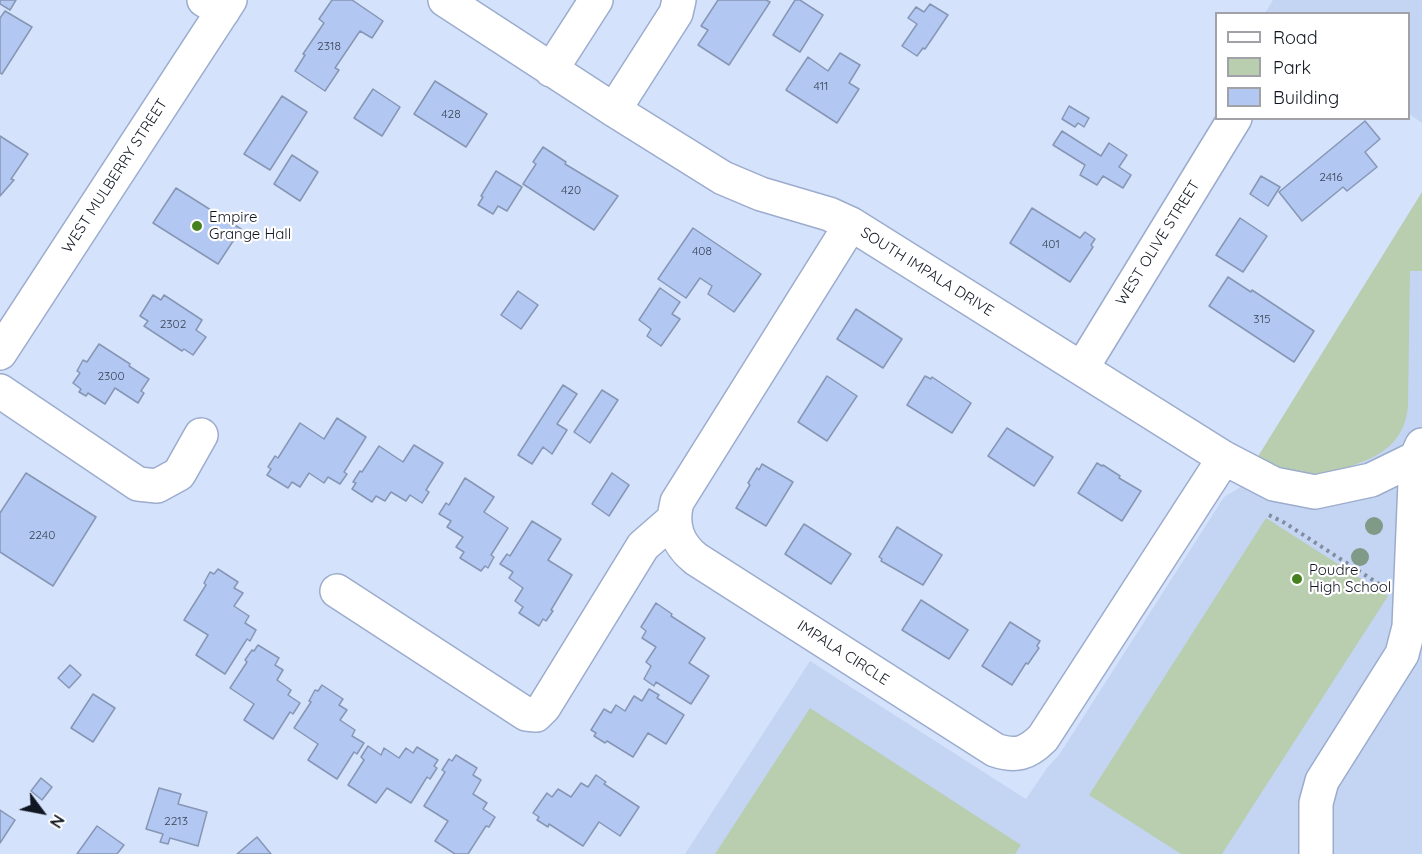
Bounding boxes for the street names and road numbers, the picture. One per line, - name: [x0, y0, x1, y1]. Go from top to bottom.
- street label: WEST MULBERRY STREET: [58, 96, 172, 256]
- street label: WEST OLIVE STREET: [1112, 177, 1204, 309]
- street label: SOUTH IMPALA DRIVE: [857, 224, 997, 320]
- street label: IMPALA CIRCLE: [794, 617, 892, 689]

